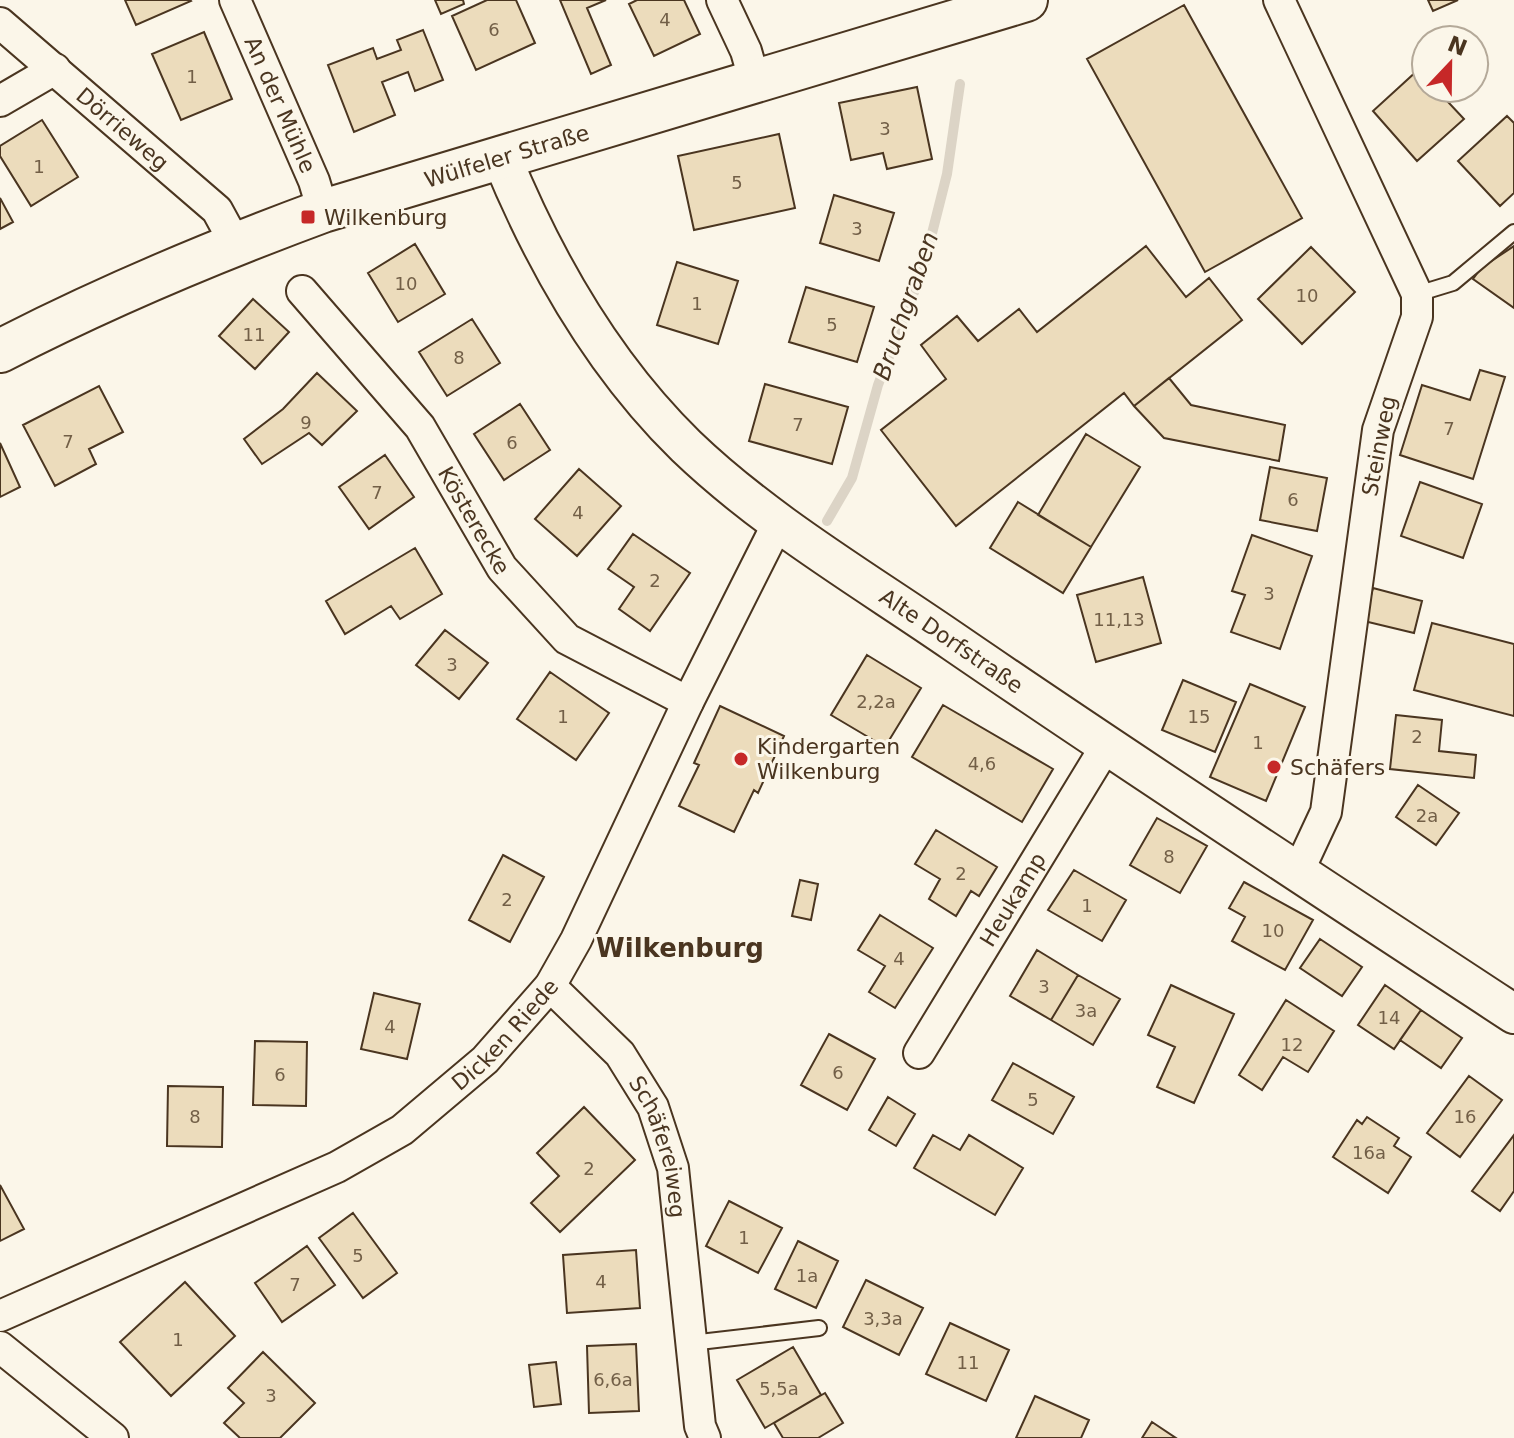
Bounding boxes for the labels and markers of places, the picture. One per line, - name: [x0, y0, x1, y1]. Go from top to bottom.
- place label: Wilkenburg: [324, 205, 447, 230]
- marker: Wilkenburg: [299, 208, 317, 226]
- place label: Kindergarten Wilkenburg: [757, 734, 900, 784]
- marker: Kindergarten Wilkenburg: [732, 750, 750, 768]
- place label: Schäfers: [1290, 755, 1385, 780]
- marker: Schäfers: [1265, 758, 1283, 776]

